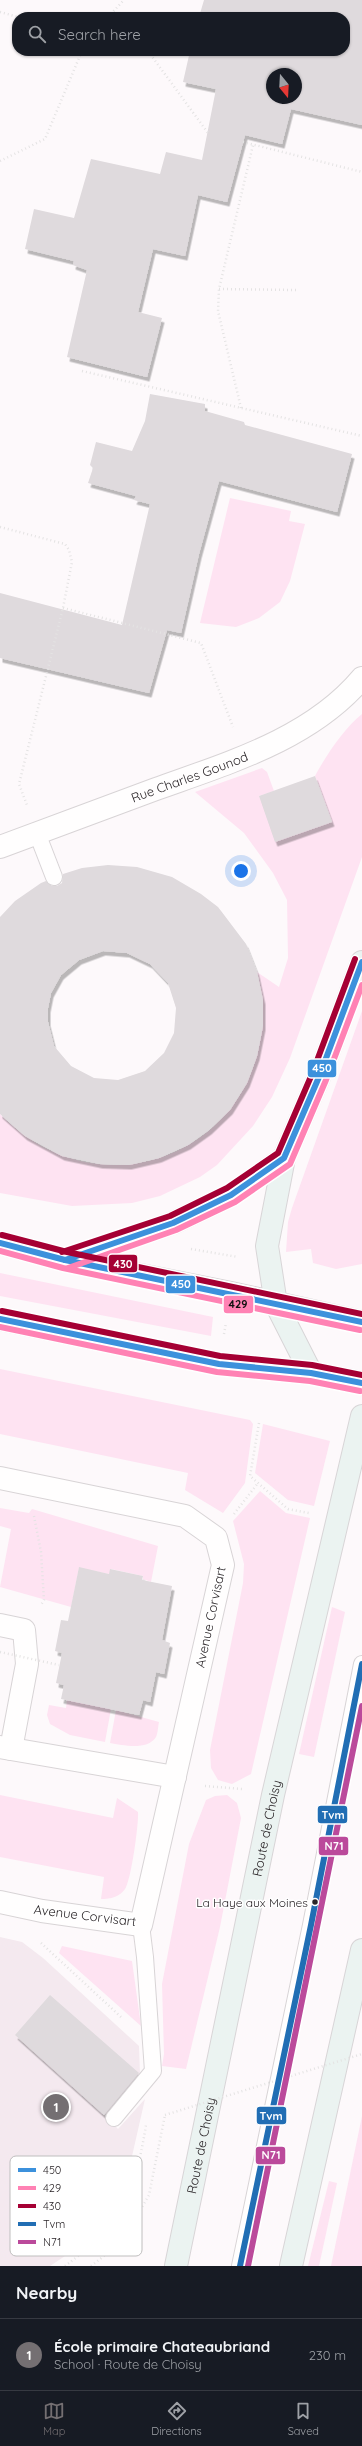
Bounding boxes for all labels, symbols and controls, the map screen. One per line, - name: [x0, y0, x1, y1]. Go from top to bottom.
- search box: [12, 12, 350, 56]
- icon: search: [26, 23, 48, 45]
- text: Search here: [58, 25, 141, 44]
- north arrow: [266, 68, 302, 104]
- street label: Rue Charles Gounod: [129, 748, 250, 805]
- your location: [231, 861, 251, 881]
- line badge: 450: [307, 1059, 337, 1078]
- text: 450: [312, 1061, 332, 1075]
- line badge: 430: [108, 1254, 138, 1273]
- text: 430: [113, 1257, 133, 1271]
- line badge: 450: [165, 1275, 196, 1294]
- text: 450: [171, 1277, 191, 1291]
- line badge: 429: [223, 1295, 254, 1314]
- text: 429: [229, 1297, 247, 1311]
- street label: Avenue Corvisart: [191, 1565, 229, 1669]
- street label: Route de Choisy: [248, 1778, 284, 1878]
- line badge: Tvm: [317, 1805, 348, 1824]
- text: Tvm: [321, 1808, 345, 1822]
- line badge: N71: [318, 1836, 349, 1856]
- text: N71: [325, 1839, 343, 1853]
- place label: La Haye aux Moines: [196, 1895, 308, 1910]
- marker: La Haye aux Moines: [310, 1897, 320, 1907]
- street label: Avenue Corvisart: [33, 1901, 137, 1929]
- pin: 1: [43, 2092, 69, 2122]
- street label: Route de Choisy: [183, 2096, 219, 2195]
- line badge: Tvm: [256, 2106, 287, 2125]
- text: Tvm: [259, 2109, 283, 2123]
- line badge: N71: [255, 2146, 286, 2165]
- text: N71: [262, 2148, 280, 2162]
- legend: [10, 2156, 142, 2256]
- text: 450: [43, 2163, 61, 2177]
- text: 429: [43, 2181, 61, 2195]
- text: 430: [43, 2199, 61, 2213]
- text: Tvm: [43, 2217, 65, 2231]
- text: N71: [43, 2235, 61, 2249]
- text: Nearby: [16, 2282, 77, 2303]
- text: École primaire Chateaubriand: [54, 2337, 270, 2356]
- text: 1: [26, 2347, 32, 2363]
- text: 230 m: [309, 2347, 346, 2363]
- text: School · Route de Choisy: [54, 2356, 202, 2372]
- tab: Map: [43, 2400, 65, 2438]
- tab: Directions: [151, 2400, 202, 2438]
- tab: Saved: [288, 2400, 319, 2438]

